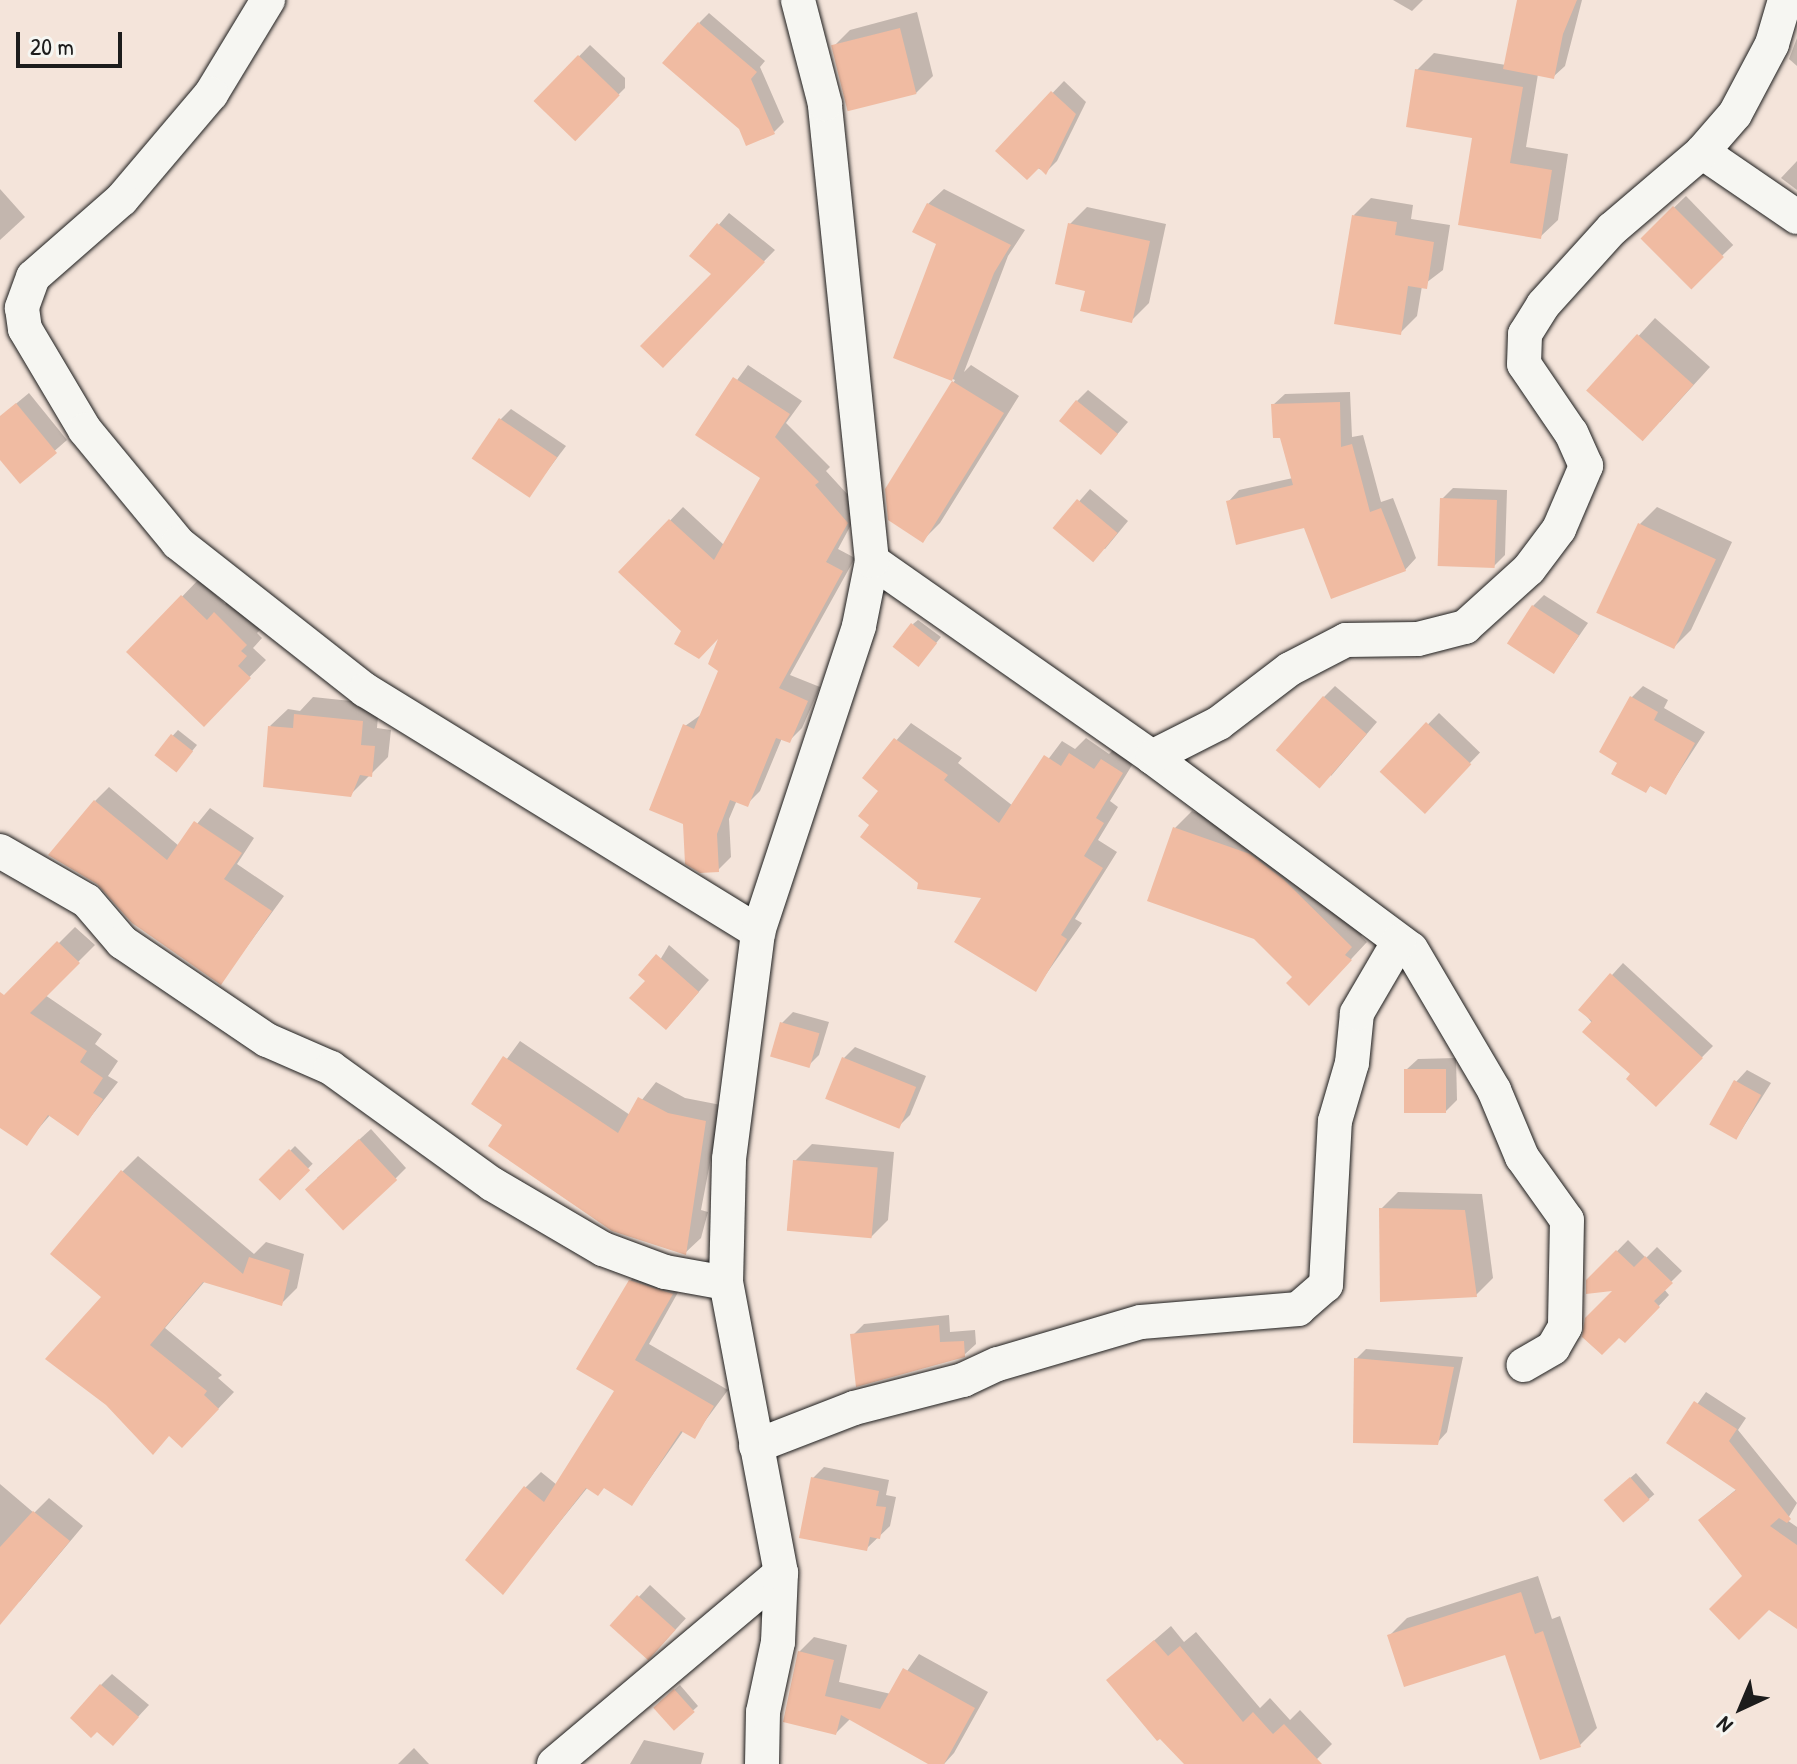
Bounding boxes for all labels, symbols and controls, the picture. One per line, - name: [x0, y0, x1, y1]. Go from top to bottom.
- scale bar: [20, 16, 126, 66]
- text: 20 m: [30, 30, 74, 62]
- north arrow: [1701, 1668, 1781, 1748]
- text: N: [1710, 1710, 1739, 1740]

